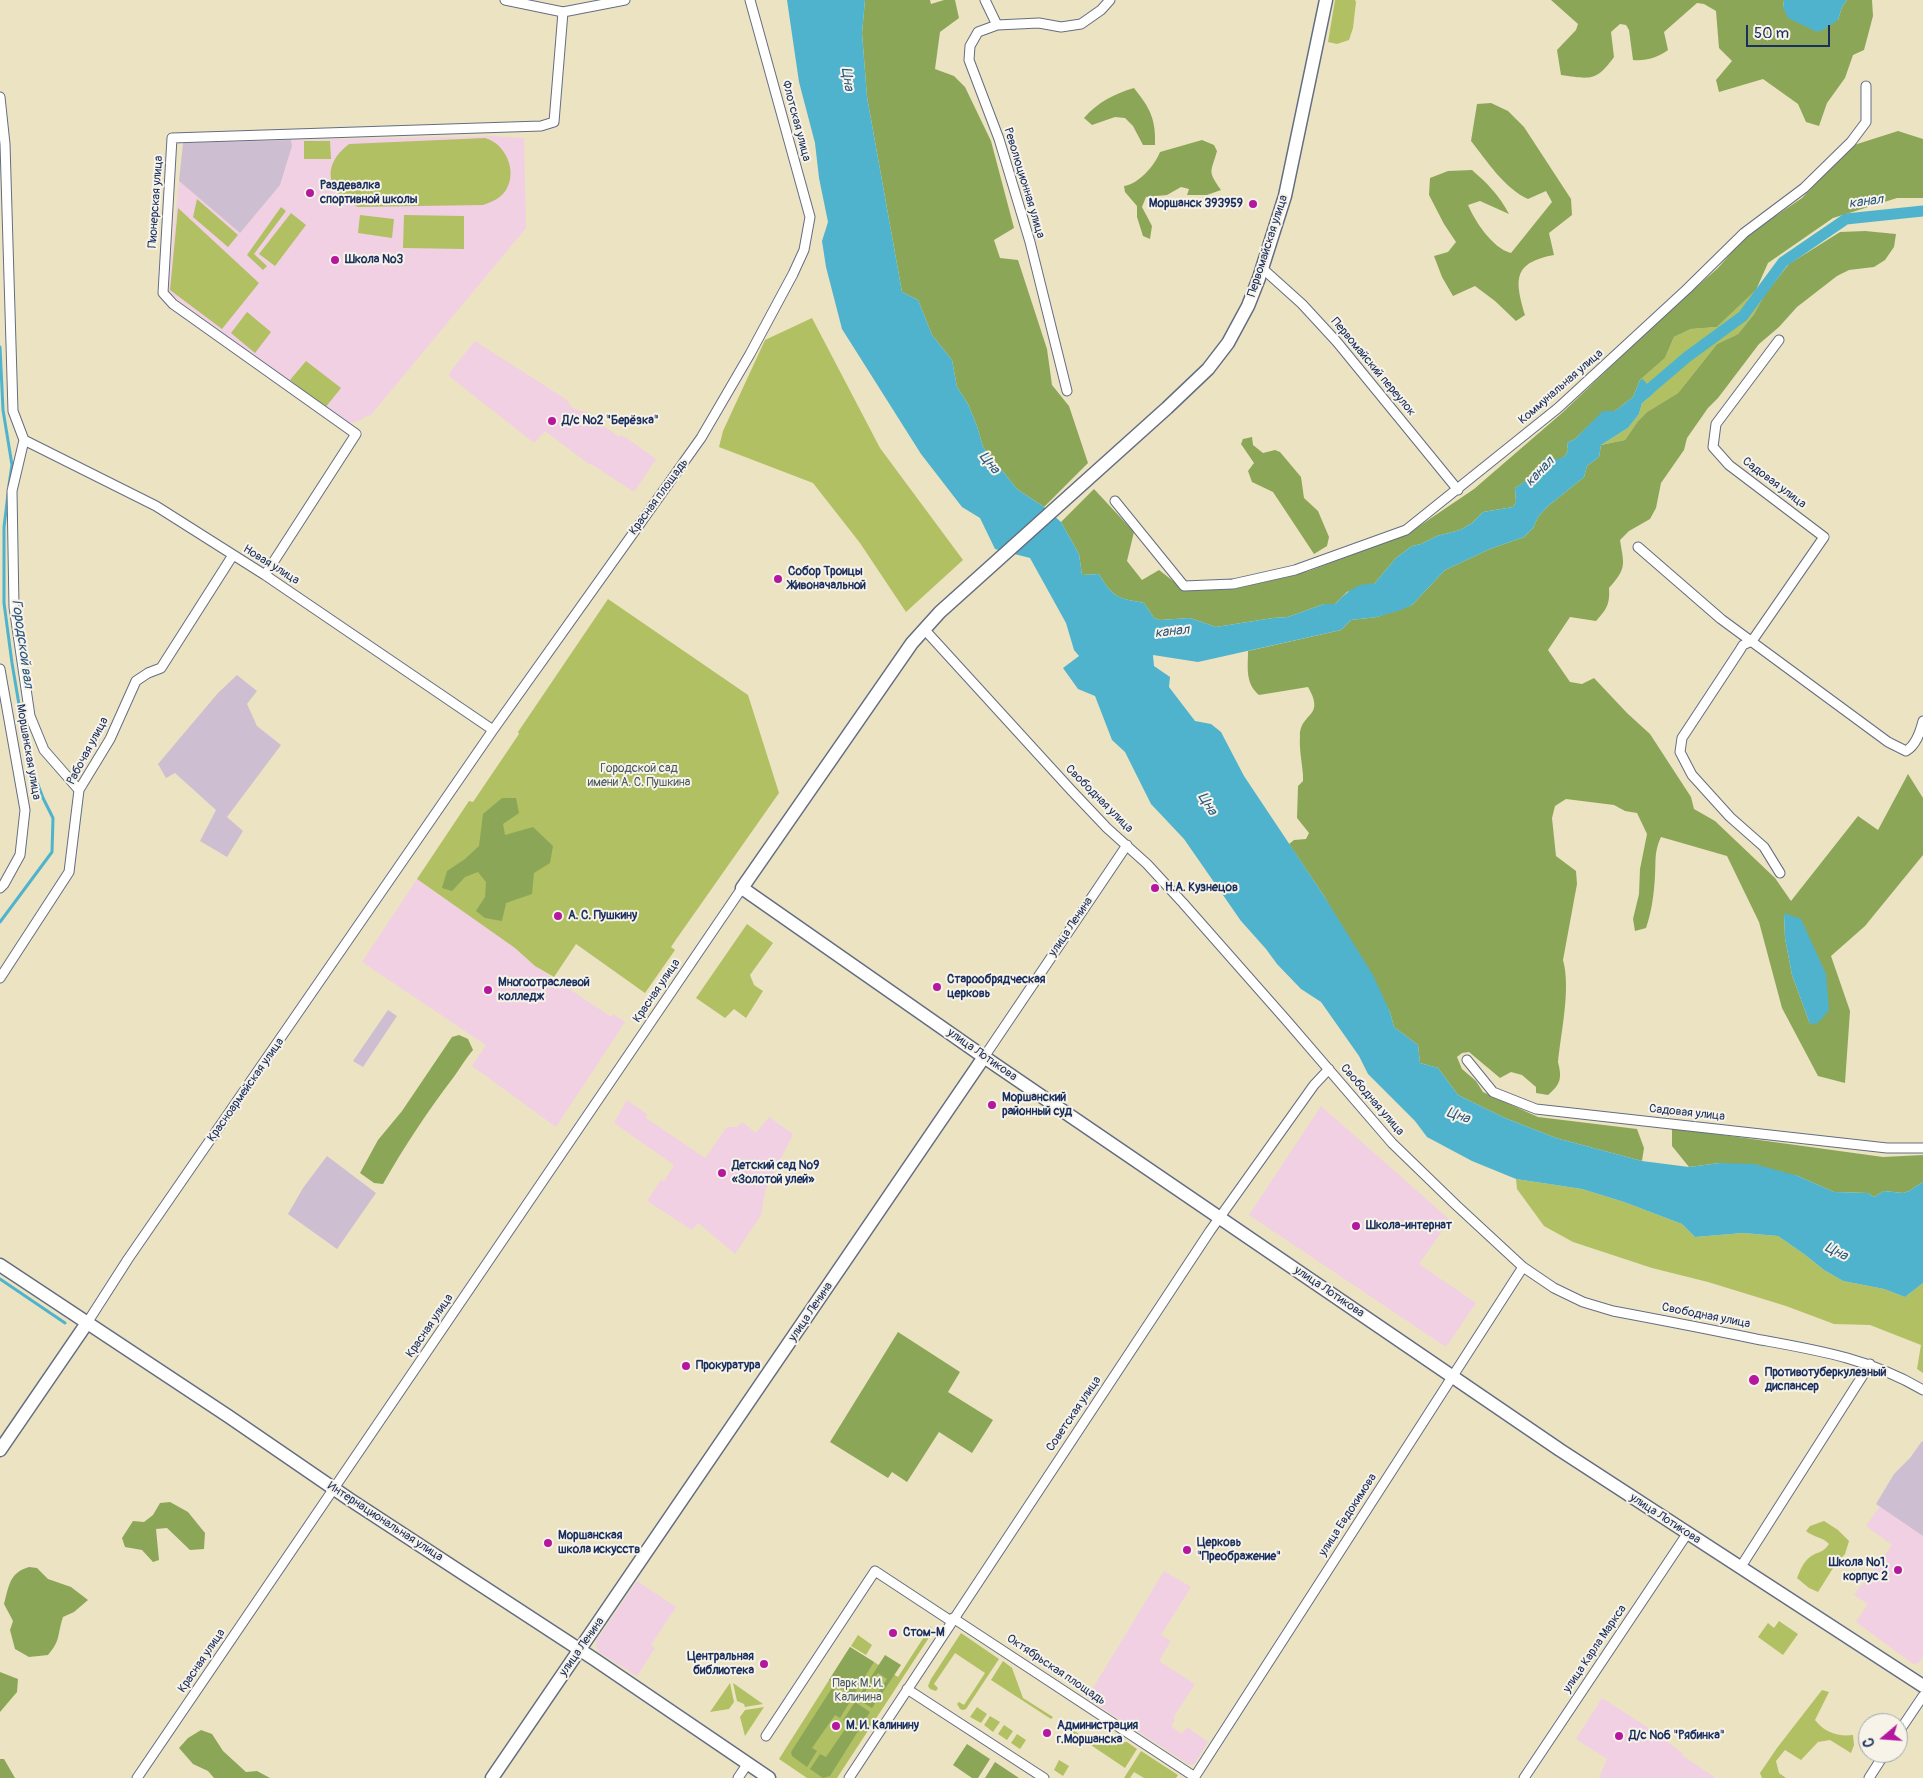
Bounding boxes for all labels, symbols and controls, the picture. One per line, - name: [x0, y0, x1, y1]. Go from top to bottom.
- scale bar: [1748, 15, 1832, 47]
- text: 50 m: [1754, 24, 1789, 43]
- water label: Цна: [837, 66, 857, 92]
- street label: Флотская улица: [778, 79, 814, 163]
- street label: Революционная улица: [1000, 126, 1048, 240]
- street label: Пионерская улица: [146, 155, 166, 249]
- place label: Раздевалка спортивной школы: [320, 179, 418, 207]
- marker: Раздевалка спортивной школы: [304, 187, 316, 199]
- water label: канал: [1848, 192, 1884, 212]
- street label: Первомайская улица: [1245, 193, 1291, 299]
- place label: Моршанск 393959: [1149, 197, 1243, 211]
- marker: Моршанск 393959: [1247, 198, 1259, 210]
- place label: Школа №3: [345, 253, 403, 267]
- marker: Школа №3: [329, 254, 341, 266]
- street label: Первомайский переулок: [1328, 315, 1418, 419]
- street label: Коммунальная улица: [1516, 346, 1606, 428]
- place label: Д/с №2 "Берёзка": [562, 414, 659, 428]
- marker: Д/с №2 "Берёзка": [546, 415, 558, 427]
- water label: Цна: [975, 449, 1003, 477]
- water label: канал: [1522, 454, 1558, 490]
- street label: Садовая улица: [1739, 454, 1809, 512]
- street label: Красная площадь: [626, 456, 692, 538]
- street label: Новая улица: [240, 542, 302, 588]
- place label: Собор Троицы Живоначальной: [788, 565, 866, 593]
- marker: Собор Троицы Живоначальной: [772, 573, 784, 585]
- water label: Городской вал: [7, 599, 37, 689]
- water label: канал: [1154, 622, 1190, 642]
- street label: Моршанская улица: [13, 703, 43, 801]
- street label: Рабочая улица: [64, 715, 112, 787]
- park label: Городской сад имени А. С. Пушкина: [588, 762, 690, 790]
- street label: Свободная улица: [1062, 762, 1136, 836]
- water label: Цна: [1194, 790, 1220, 818]
- place label: Н.А. Кузнецов: [1165, 881, 1238, 895]
- marker: Н.А. Кузнецов: [1149, 882, 1161, 894]
- street label: улица Ленина: [1046, 895, 1096, 959]
- place label: А. С. Пушкину: [568, 909, 637, 923]
- marker: А. С. Пушкину: [552, 910, 564, 922]
- street label: Красная улица: [630, 956, 684, 1026]
- place label: Старообрядческая церковь: [947, 973, 1045, 1001]
- place label: Многоотраслевой колледж: [498, 976, 590, 1004]
- marker: Старообрядческая церковь: [931, 981, 943, 993]
- marker: Многоотраслевой колледж: [482, 984, 494, 996]
- street label: улица Лотикова: [944, 1026, 1020, 1084]
- street label: Красноармейская улица: [205, 1035, 287, 1145]
- street label: Свободная улица: [1337, 1061, 1407, 1139]
- place label: Моршанский районный суд: [1002, 1091, 1072, 1119]
- marker: Моршанский районный суд: [986, 1099, 998, 1111]
- street label: Садовая улица: [1648, 1102, 1726, 1124]
- water label: Цна: [1444, 1104, 1472, 1128]
- place label: Детский сад №9 «Золотой улей»: [732, 1159, 819, 1187]
- marker: Детский сад №9 «Золотой улей»: [716, 1167, 728, 1179]
- place label: Школа-интернат: [1366, 1219, 1452, 1233]
- marker: Школа-интернат: [1350, 1220, 1362, 1232]
- water label: Цна: [1822, 1239, 1850, 1265]
- street label: улица Лотикова: [1291, 1263, 1367, 1321]
- street label: улица Ленина: [786, 1280, 836, 1344]
- street label: Красная улица: [403, 1291, 457, 1361]
- street label: Свободная улица: [1660, 1300, 1752, 1332]
- place label: Прокуратура: [696, 1359, 760, 1373]
- marker: Прокуратура: [680, 1360, 692, 1372]
- place label: Противотуберкулезный диспансер: [1765, 1366, 1886, 1394]
- marker: Противотуберкулезный диспансер: [1747, 1373, 1761, 1387]
- street label: Советская улица: [1044, 1374, 1104, 1454]
- street label: улица Евдокимова: [1316, 1471, 1380, 1559]
- street label: Интернациональная улица: [325, 1479, 445, 1565]
- street label: улица Лотикова: [1627, 1491, 1703, 1547]
- place label: Моршанская школа искусств: [558, 1529, 640, 1557]
- place label: Церковь "Преображение": [1197, 1536, 1281, 1564]
- marker: Моршанская школа искусств: [542, 1537, 554, 1549]
- marker: Церковь "Преображение": [1181, 1544, 1193, 1556]
- place label: Школа №1, корпус 2: [1829, 1556, 1888, 1584]
- marker: Школа №1, корпус 2: [1892, 1564, 1904, 1576]
- street label: улица Карла Маркса: [1560, 1602, 1630, 1696]
- street label: улица Ленина: [556, 1615, 608, 1679]
- street label: Красная улица: [175, 1626, 229, 1696]
- place label: Стом-М: [903, 1626, 945, 1640]
- marker: Стом-М: [887, 1627, 899, 1639]
- street label: Октябрьская площадь: [1004, 1631, 1108, 1709]
- place label: Центральная библиотека: [687, 1650, 754, 1678]
- marker: Центральная библиотека: [758, 1658, 770, 1670]
- park label: Парк М. И. Калинина: [833, 1677, 883, 1705]
- north arrow: [1858, 1713, 1908, 1763]
- place label: М. И. Калинину: [846, 1719, 919, 1733]
- place label: Администрация г.Моршанска: [1057, 1719, 1138, 1747]
- marker: М. И. Калинину: [830, 1720, 842, 1732]
- marker: Администрация г.Моршанска: [1041, 1727, 1053, 1739]
- place label: Д/с №6 "Рябинка": [1629, 1729, 1725, 1743]
- marker: Д/с №6 "Рябинка": [1613, 1730, 1625, 1742]
- text: С: [1860, 1736, 1879, 1749]

